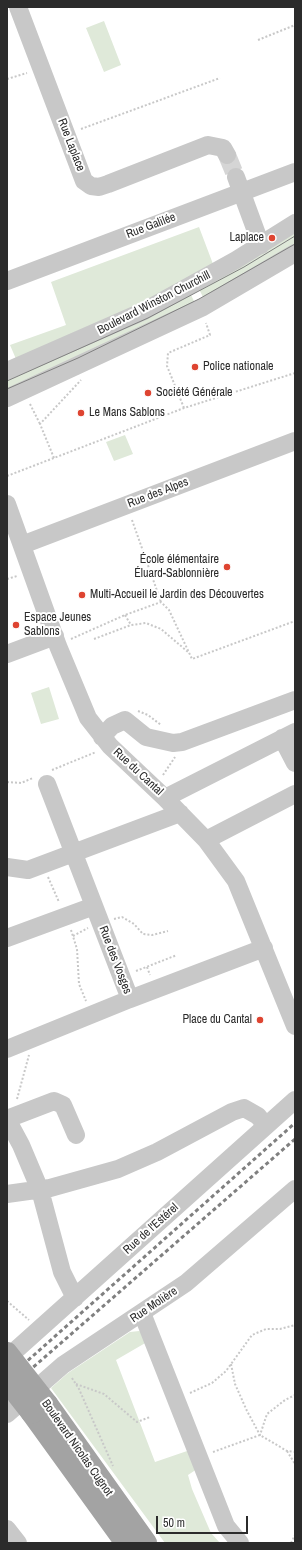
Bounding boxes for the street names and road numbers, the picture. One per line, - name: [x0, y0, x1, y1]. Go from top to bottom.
- street label: Rue Laplace: [54, 117, 88, 173]
- street label: Rue Galilée: [124, 210, 178, 242]
- street label: Boulevard Winston Churchill: [95, 268, 213, 338]
- street label: Rue des Alpes: [126, 475, 190, 511]
- street label: Rue du Cantal: [110, 745, 166, 799]
- street label: Rue des Vosges: [95, 924, 135, 996]
- street label: Rue de l'Estérel: [120, 1201, 182, 1257]
- street label: Rue Molière: [128, 1284, 180, 1326]
- street label: Boulevard Nicolas Cugnot: [38, 1397, 116, 1499]

